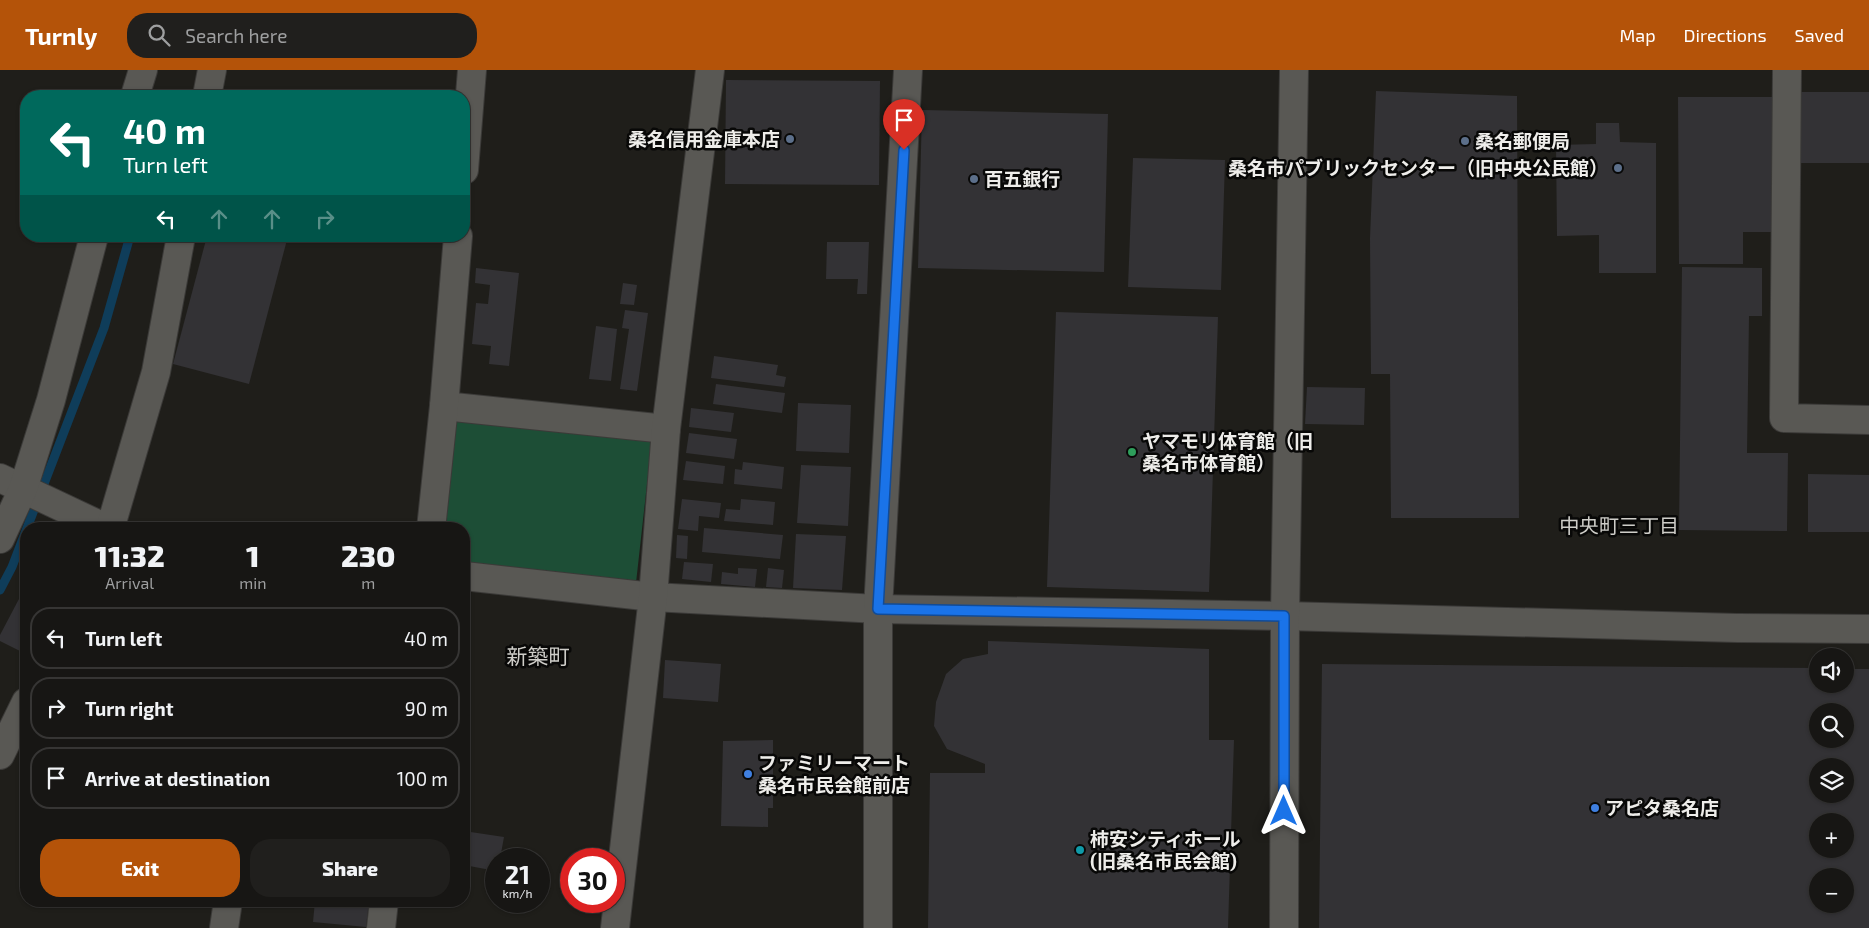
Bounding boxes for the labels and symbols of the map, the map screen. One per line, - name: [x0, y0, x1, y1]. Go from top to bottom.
- pin: [883, 99, 925, 150]
- place label: 桑名信用金庫本店: [628, 127, 780, 150]
- place label: 桑名郵便局: [1475, 129, 1570, 152]
- marker: 桑名信用金庫本店: [784, 133, 796, 145]
- marker: 桑名郵便局: [1459, 135, 1471, 147]
- place label: 桑名市パブリックセンター（旧中央公民館）: [1228, 156, 1608, 179]
- marker: 桑名市パブリックセンター（旧中央公民館）: [1612, 162, 1624, 174]
- place label: 百五銀行: [984, 167, 1060, 190]
- marker: 百五銀行: [968, 173, 980, 185]
- place label: ヤマモリ体育館（旧 桑名市体育館）: [1142, 429, 1313, 474]
- marker: ヤマモリ体育館（旧 桑名市体育館）: [1126, 446, 1138, 458]
- district label: 中央町三丁目: [1559, 513, 1679, 537]
- district label: 新築町: [507, 643, 570, 668]
- place label: ファミリーマート 桑名市民会館前店: [758, 751, 910, 796]
- marker: ファミリーマート 桑名市民会館前店: [742, 768, 754, 780]
- position arrow: [1257, 784, 1309, 836]
- place label: アピタ桑名店: [1605, 796, 1719, 819]
- marker: アピタ桑名店: [1589, 802, 1601, 814]
- place label: 柿安シティホール (旧桑名市民会館): [1090, 827, 1241, 872]
- marker: 柿安シティホール (旧桑名市民会館): [1074, 844, 1086, 856]
- speed limit sign: 30: [560, 848, 625, 913]

